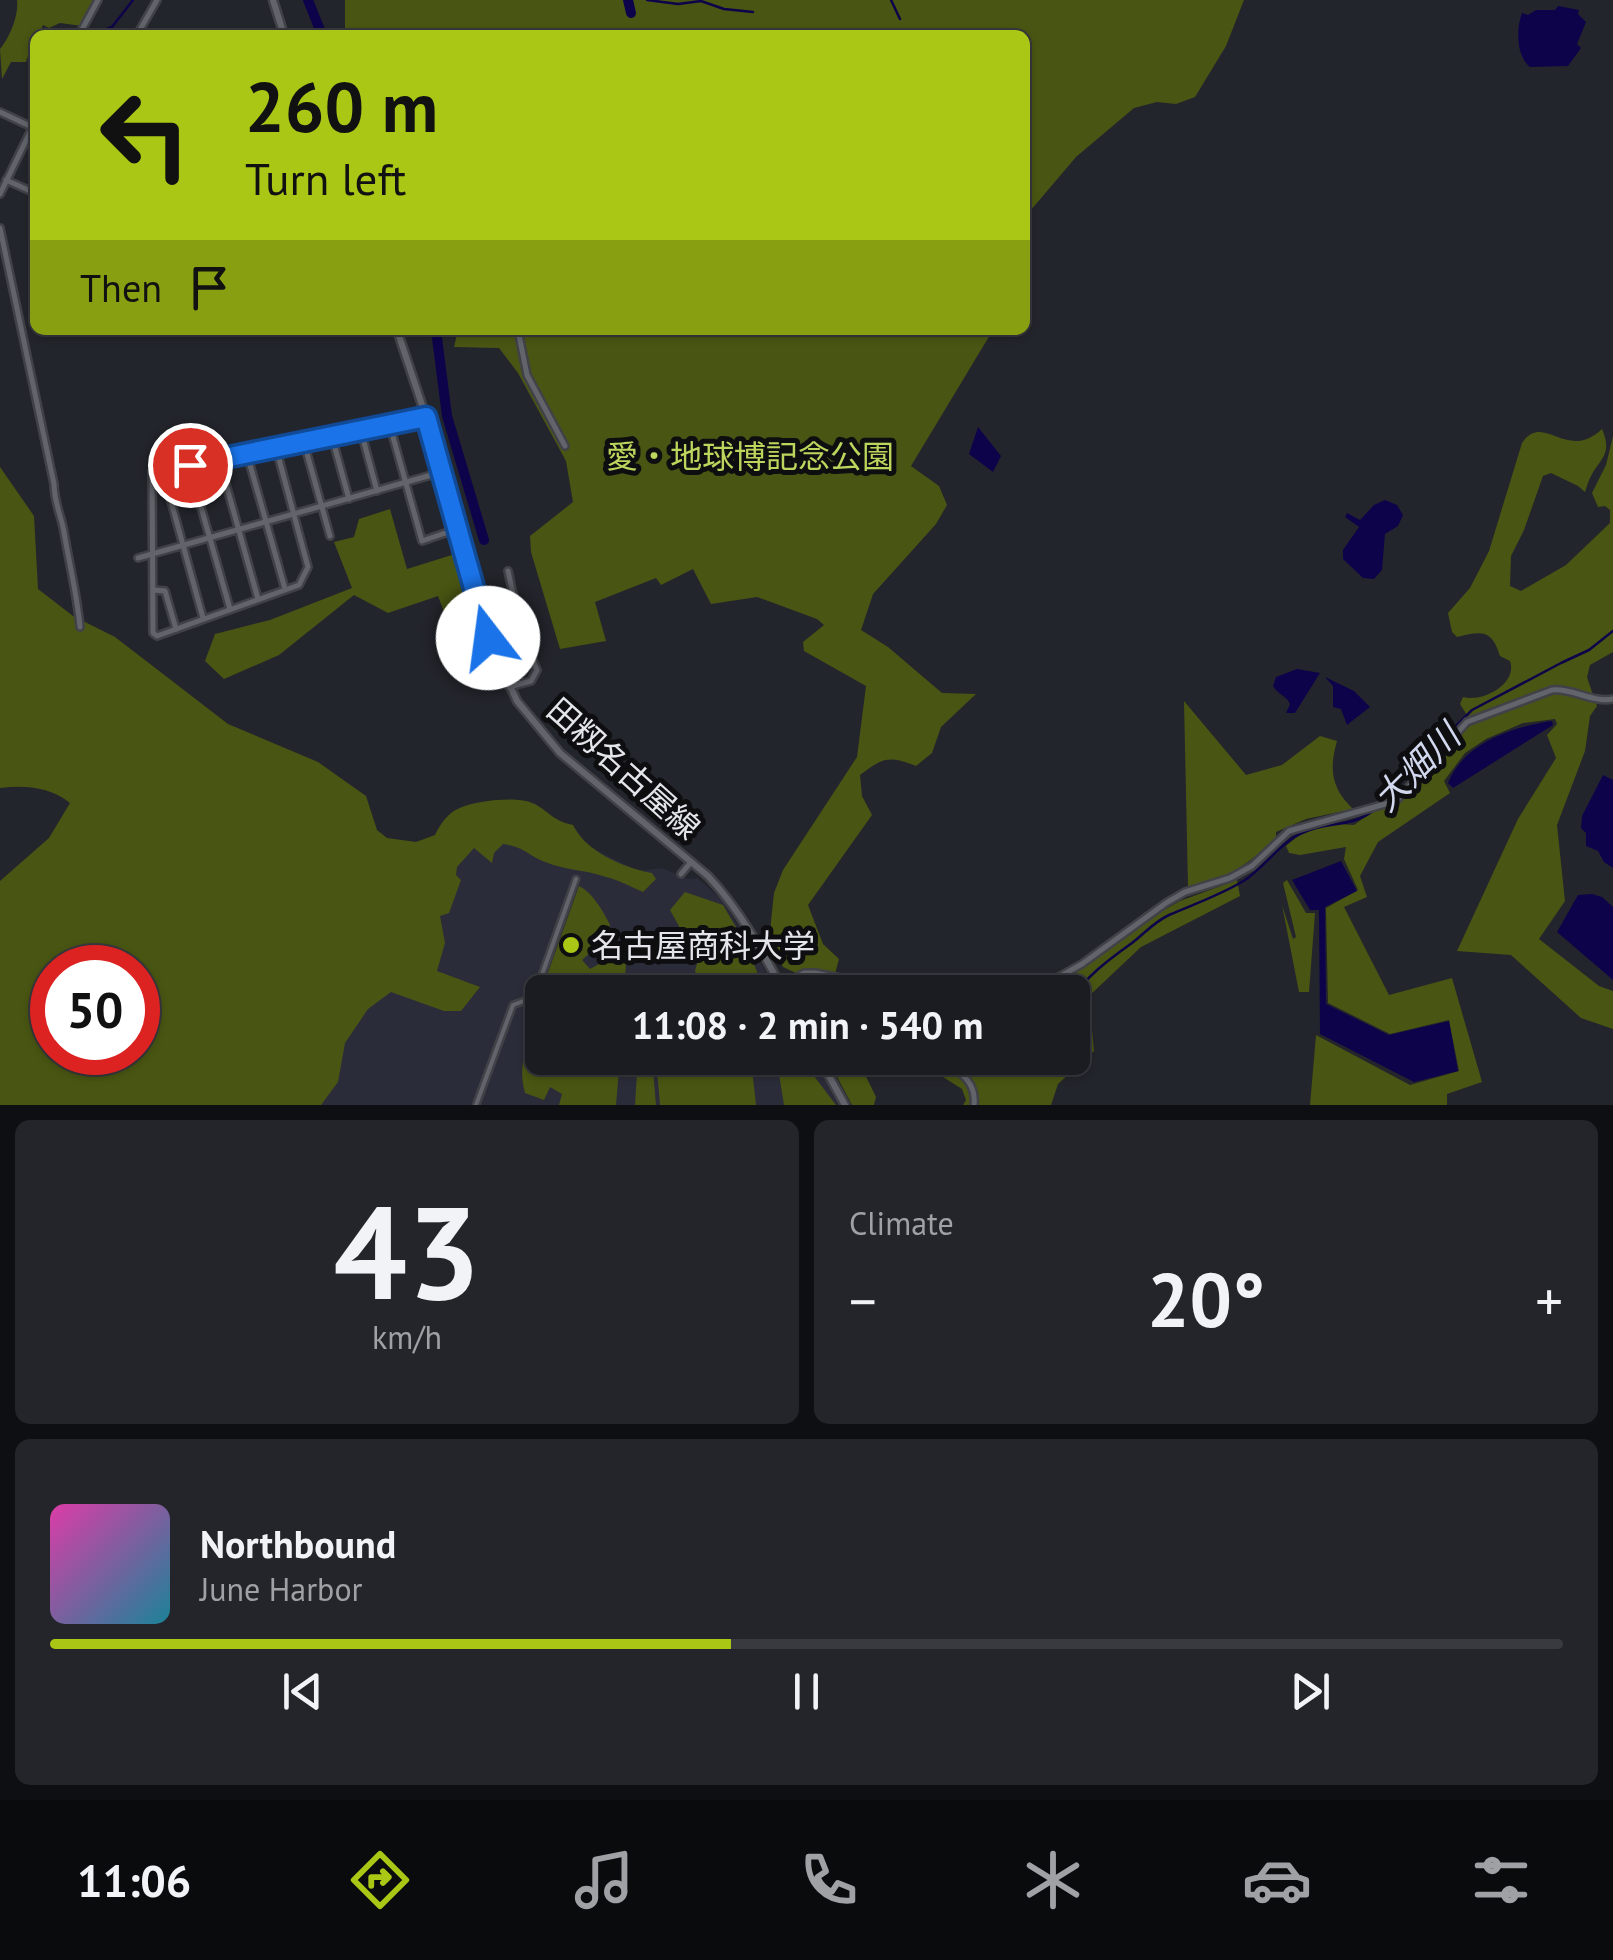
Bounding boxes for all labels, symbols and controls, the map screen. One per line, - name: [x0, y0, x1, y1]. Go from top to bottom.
- text: 260 m: [245, 61, 438, 151]
- icon: left: [80, 70, 210, 200]
- text: Turn left: [245, 149, 406, 207]
- icon: arrive: [182, 260, 237, 315]
- text: Then: [80, 263, 162, 312]
- pin: [148, 423, 233, 508]
- park label: 愛・地球博記念公園: [606, 435, 894, 477]
- icon: arrive: [163, 438, 218, 493]
- position arrow: [436, 586, 540, 690]
- street label: 田籾名古屋線: [539, 688, 709, 848]
- water label: 大畑川: [1363, 711, 1472, 820]
- place label: 名古屋商科大学: [591, 924, 815, 966]
- marker: 名古屋商科大学: [560, 934, 582, 956]
- speed limit sign: 50: [30, 945, 160, 1075]
- text: 11:08 · 2 min · 540 m: [632, 1000, 983, 1049]
- text: 43: [333, 1167, 481, 1335]
- text: Climate: [849, 1202, 954, 1244]
- text: 20°: [1147, 1251, 1265, 1348]
- text: −: [849, 1265, 877, 1336]
- text: +: [1535, 1265, 1563, 1336]
- text: km/h: [372, 1316, 442, 1358]
- text: Northbound: [200, 1519, 396, 1568]
- text: June Harbor: [200, 1568, 362, 1610]
- icon: previous: [275, 1664, 330, 1719]
- icon: pause: [779, 1664, 834, 1719]
- icon: next: [1283, 1664, 1338, 1719]
- icon: directions: [345, 1845, 415, 1915]
- icon: music: [569, 1845, 639, 1915]
- icon: phone: [794, 1845, 864, 1915]
- icon: climate: [1018, 1845, 1088, 1915]
- icon: car: [1242, 1845, 1312, 1915]
- icon: filters: [1466, 1845, 1536, 1915]
- text: 11:06: [77, 1851, 191, 1909]

